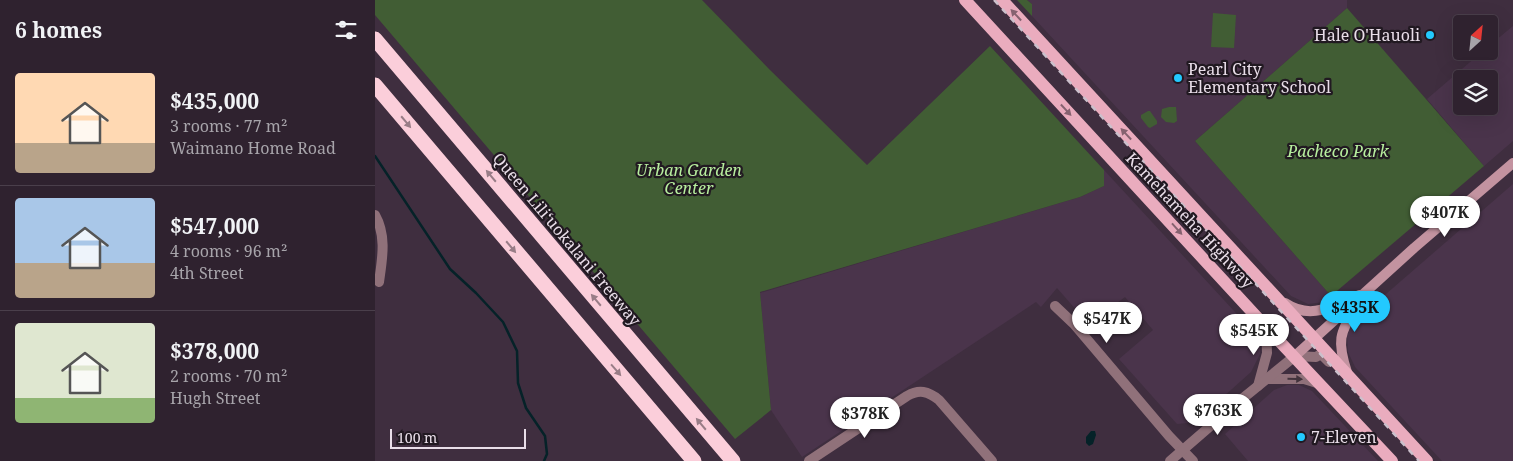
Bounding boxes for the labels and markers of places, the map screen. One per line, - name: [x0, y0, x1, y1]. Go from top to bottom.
- place label: Hale O'Hauoli: [1314, 24, 1420, 46]
- marker: Hale O'Hauoli: [1424, 29, 1436, 41]
- place label: Pearl City Elementary School: [1188, 58, 1331, 98]
- marker: Pearl City Elementary School: [1172, 72, 1184, 84]
- pin: $407K: [1410, 196, 1480, 238]
- pin: $435K: [1320, 290, 1390, 333]
- pin: $547K: [1072, 302, 1142, 344]
- pin: $545K: [1219, 314, 1289, 356]
- pin: $763K: [1183, 394, 1253, 436]
- pin: $378K: [830, 396, 900, 439]
- place label: 7-Eleven: [1311, 426, 1377, 448]
- marker: 7-Eleven: [1295, 431, 1307, 443]

